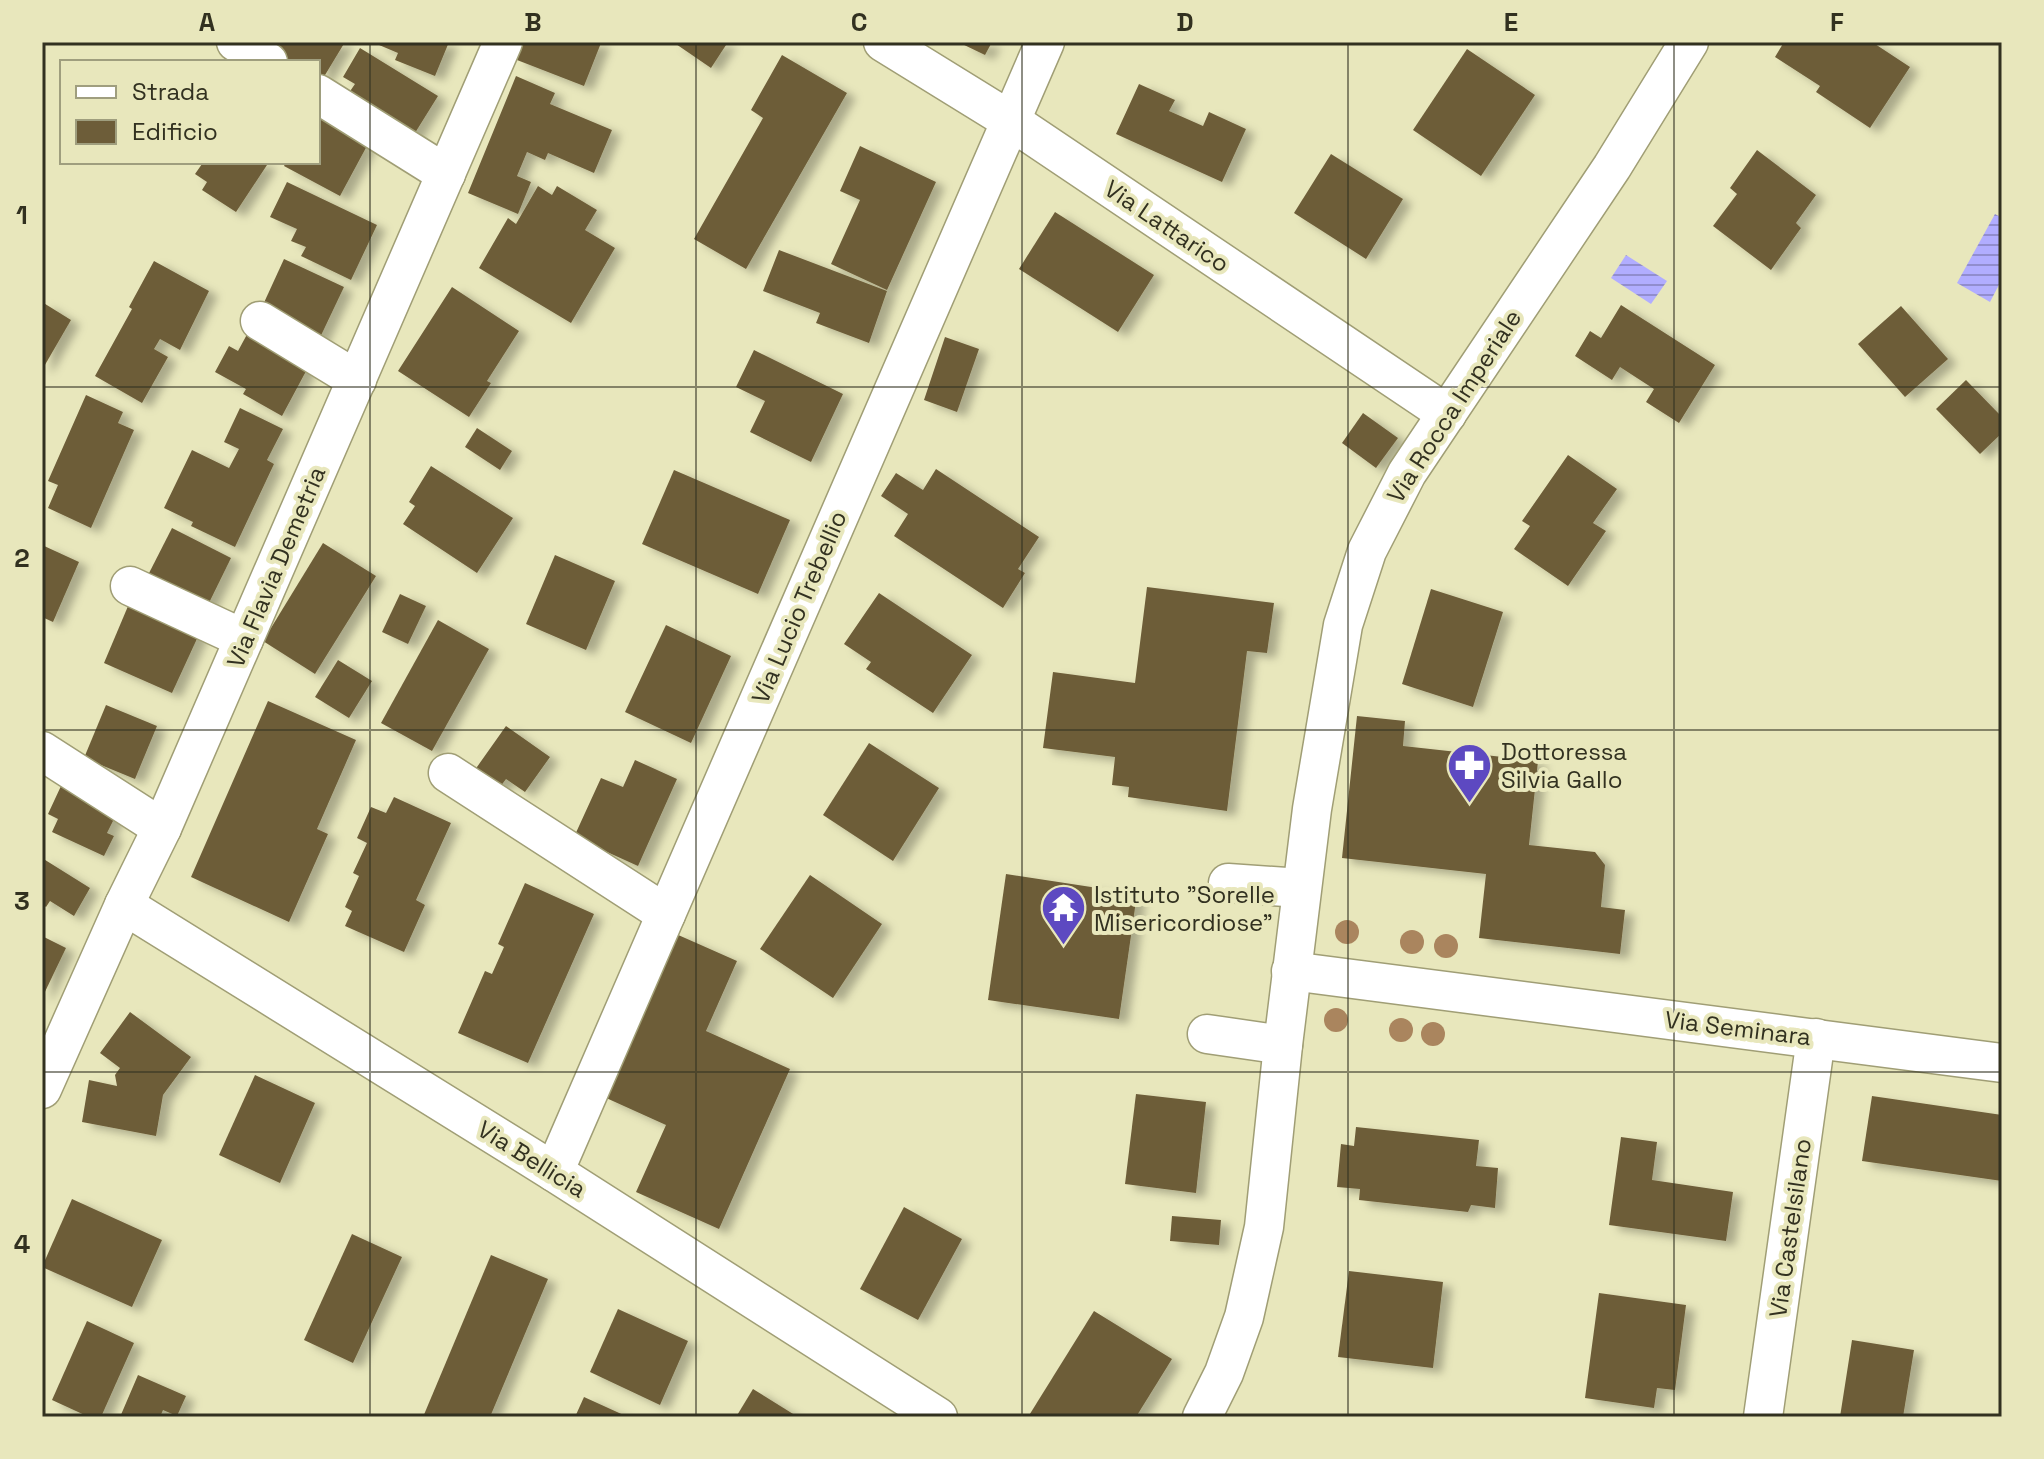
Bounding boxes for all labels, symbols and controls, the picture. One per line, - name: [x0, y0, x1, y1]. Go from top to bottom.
- text: A: [199, 5, 216, 39]
- text: B: [524, 5, 542, 39]
- text: C: [851, 5, 867, 39]
- text: D: [1176, 5, 1194, 39]
- text: E: [1504, 5, 1518, 39]
- text: F: [1830, 5, 1844, 39]
- legend: [60, 60, 320, 164]
- text: Strada: [132, 76, 209, 107]
- text: Edificio: [132, 116, 218, 147]
- street label: Via Lattarico: [1099, 173, 1235, 279]
- text: 1: [16, 198, 28, 232]
- street label: Via Rocca Imperiale: [1380, 303, 1528, 509]
- street label: Via Flavia Demetria: [220, 461, 332, 672]
- street label: Via Lucio Trebellio: [744, 506, 854, 708]
- text: 2: [14, 541, 30, 575]
- place label: Dottoressa Silvia Gallo: [1501, 736, 1627, 795]
- pharmacy icon: Dottoressa Silvia Gallo: [1446, 741, 1494, 804]
- place label: Istituto "Sorelle Misericordiose": [1094, 879, 1275, 938]
- text: 3: [14, 884, 30, 918]
- temple icon: Istituto "Sorelle Misericordiose": [1039, 884, 1087, 947]
- street label: Via Seminara: [1663, 1004, 1813, 1052]
- street label: Via Bellicia: [472, 1113, 592, 1205]
- street label: Via Castelsilano: [1762, 1136, 1818, 1320]
- text: 4: [14, 1227, 30, 1261]

